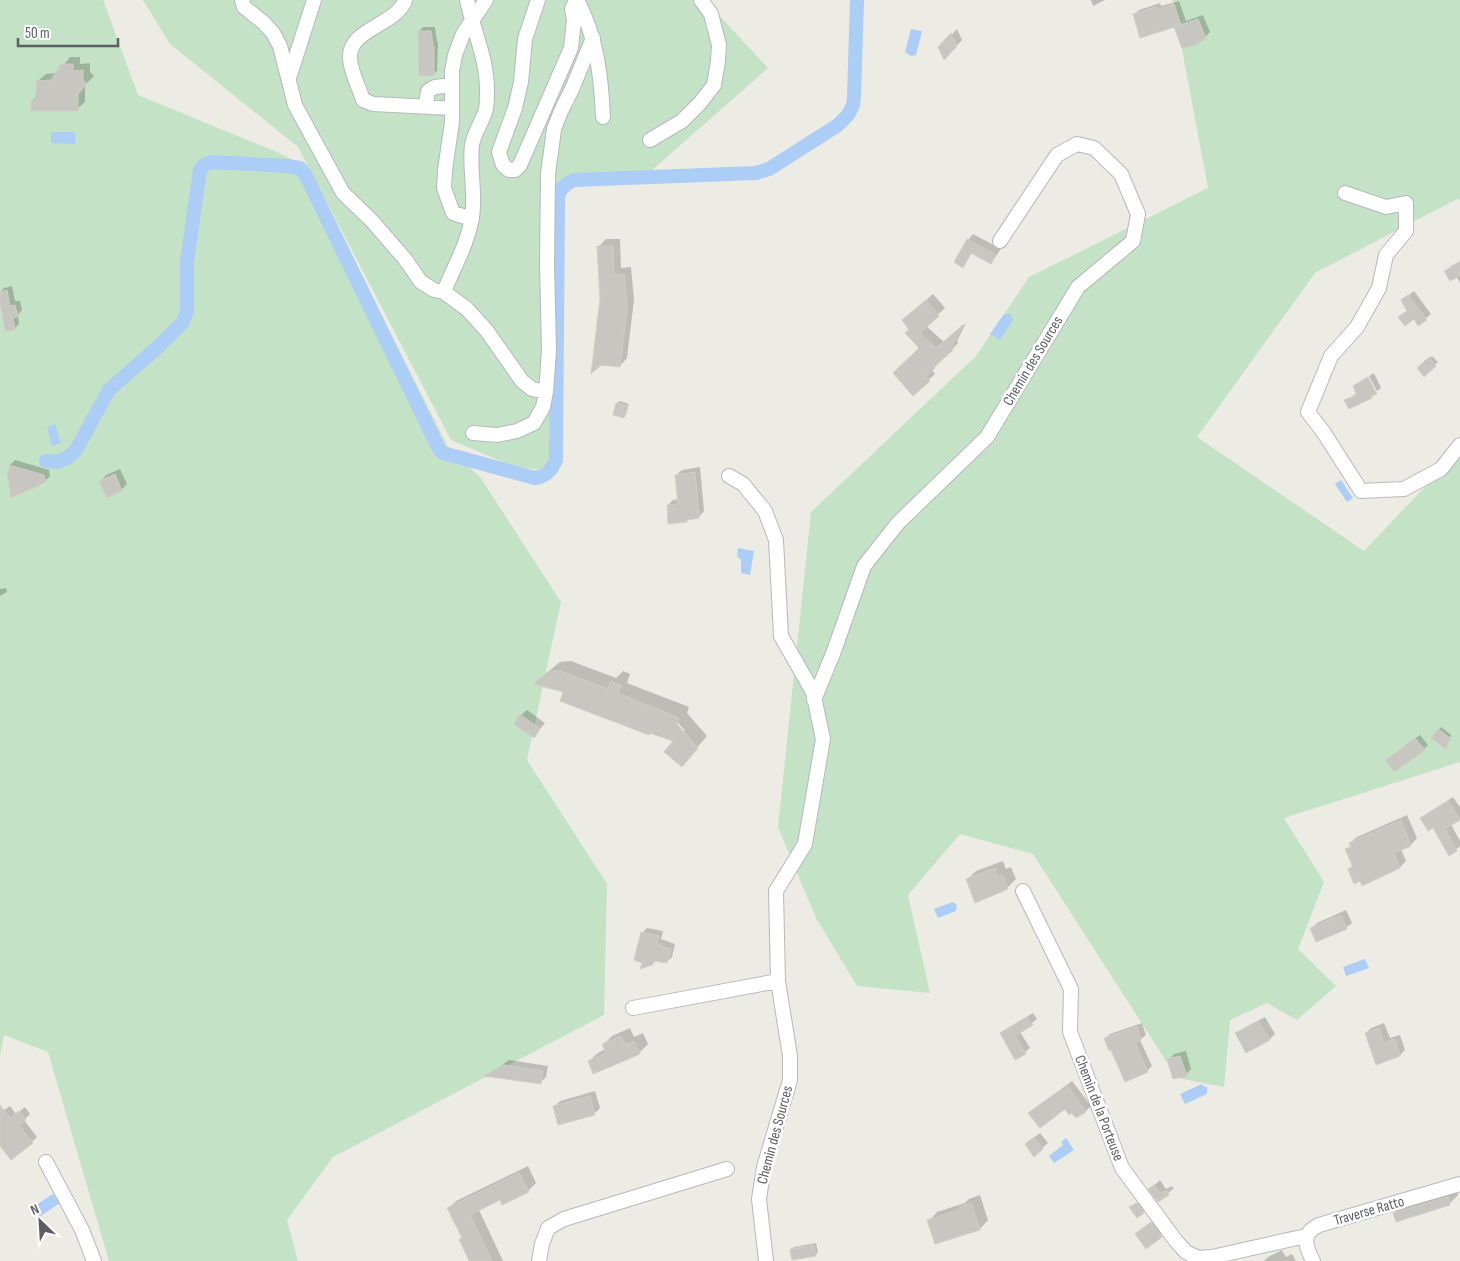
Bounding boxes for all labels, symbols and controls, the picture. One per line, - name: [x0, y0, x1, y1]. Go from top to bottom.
- scale bar: [18, 15, 118, 47]
- text: 50 m: [25, 24, 50, 43]
- street label: Chemin des Sources: [999, 313, 1067, 409]
- street label: Chemin de la Porteuse: [1070, 1052, 1128, 1164]
- street label: Chemin des Sources: [753, 1084, 797, 1186]
- street label: Traverse Ratto: [1332, 1192, 1406, 1230]
- north arrow: [15, 1196, 65, 1246]
- text: N: [28, 1200, 42, 1219]

